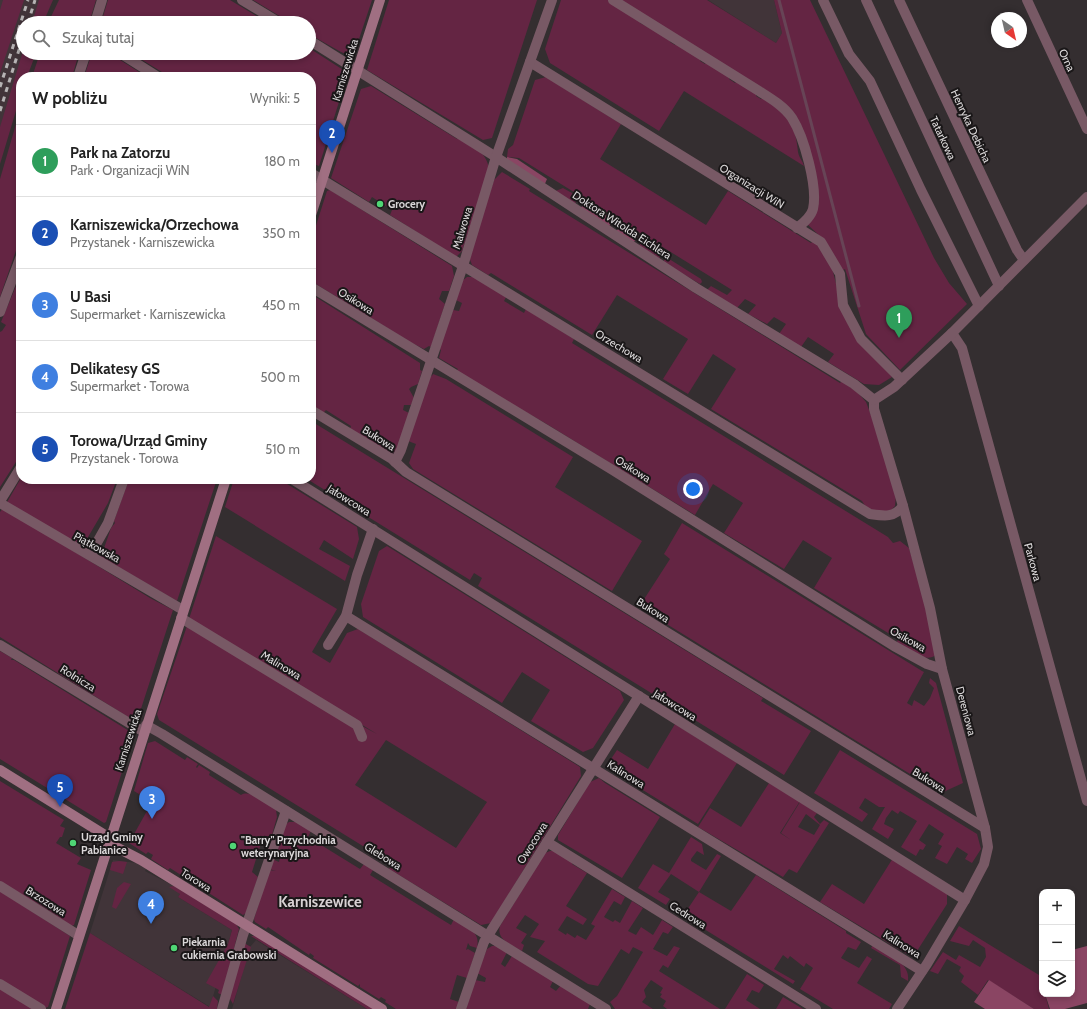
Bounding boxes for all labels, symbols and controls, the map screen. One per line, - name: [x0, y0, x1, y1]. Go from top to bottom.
- north arrow: [991, 12, 1027, 48]
- search box: [16, 16, 316, 60]
- icon: search: [30, 27, 52, 49]
- text: Szukaj tutaj: [62, 29, 134, 47]
- street label: Karniszewicka: [329, 37, 361, 103]
- street label: Orna: [1056, 46, 1079, 74]
- street label: Henryka Debicha: [948, 87, 994, 166]
- text: W pobliżu: [32, 88, 107, 108]
- text: Wyniki: 5: [250, 90, 300, 106]
- street label: Tatarkowa: [927, 114, 960, 163]
- pin: 2: [319, 120, 345, 153]
- text: Park na Zatorzu: [70, 144, 170, 162]
- text: 1: [43, 153, 47, 169]
- text: 180 m: [264, 153, 300, 169]
- street label: Organizacji WiN: [717, 160, 787, 212]
- text: Park · Organizacji WiN: [70, 162, 190, 178]
- street label: Doktora Witolda Eichlera: [570, 188, 675, 263]
- place label: Grocery: [388, 197, 425, 211]
- marker: Grocery: [375, 199, 385, 209]
- street label: Malwowa: [449, 204, 475, 251]
- text: Karniszewicka/Orzechowa: [70, 216, 239, 234]
- text: 2: [42, 225, 48, 241]
- text: 350 m: [263, 225, 300, 241]
- text: Przystanek · Karniszewicka: [70, 234, 215, 250]
- street label: Osikowa: [336, 285, 377, 318]
- text: U Basi: [70, 288, 111, 306]
- text: 3: [41, 297, 49, 313]
- text: 450 m: [262, 297, 300, 313]
- pin: 1: [886, 305, 912, 338]
- text: Supermarket · Karniszewicka: [70, 306, 225, 322]
- street label: Orzechowa: [593, 326, 646, 366]
- text: Delikatesy GS: [70, 360, 160, 378]
- text: 4: [41, 369, 49, 385]
- text: 500 m: [260, 369, 300, 385]
- text: Supermarket · Torowa: [70, 378, 189, 394]
- street label: Bukowa: [360, 422, 399, 454]
- text: Torowa/Urząd Gminy: [70, 432, 207, 450]
- text: 5: [42, 441, 48, 457]
- text: 510 m: [265, 441, 300, 457]
- text: Przystanek · Torowa: [70, 450, 178, 466]
- street label: Osikowa: [613, 453, 654, 486]
- your location: [683, 479, 703, 499]
- street label: Jałowcowa: [324, 481, 374, 519]
- street label: Piątkowska: [71, 529, 123, 566]
- street label: Parkowa: [1021, 541, 1045, 583]
- street label: Bukowa: [634, 594, 673, 626]
- street label: Osikowa: [887, 623, 929, 655]
- street label: Malinowa: [258, 648, 304, 683]
- street label: Rolnicza: [58, 662, 99, 695]
- street label: Dereniowa: [953, 685, 979, 738]
- street label: Jałowcowa: [650, 686, 700, 724]
- street label: Karniszewicka: [111, 707, 145, 773]
- street label: Kalinowa: [605, 757, 648, 791]
- street label: Bukowa: [910, 764, 949, 796]
- pin: 5: [47, 774, 73, 807]
- pin: 3: [139, 786, 165, 819]
- street label: Owocowa: [514, 819, 551, 866]
- place label: Urząd Gminy Pabianice: [81, 830, 143, 857]
- place label: "Barry" Przychodnia weterynaryjna: [241, 833, 336, 860]
- marker: Urząd Gminy Pabianice: [68, 838, 78, 848]
- street label: Glebowa: [362, 839, 405, 873]
- marker: "Barry" Przychodnia weterynaryjna: [228, 841, 238, 851]
- street label: Torowa: [178, 865, 215, 895]
- street label: Brzozowa: [23, 883, 70, 919]
- map controls: [1039, 889, 1075, 997]
- button: +: [1039, 889, 1075, 925]
- pin: 4: [138, 891, 164, 924]
- district label: Karniszewice: [278, 893, 362, 911]
- street label: Cedrowa: [667, 898, 710, 932]
- button: −: [1039, 925, 1075, 961]
- street label: Kalinowa: [881, 927, 924, 961]
- place label: Piekarnia cukiernia Grabowski: [182, 935, 276, 962]
- marker: Piekarnia cukiernia Grabowski: [169, 943, 179, 953]
- button: layers: [1039, 961, 1075, 997]

